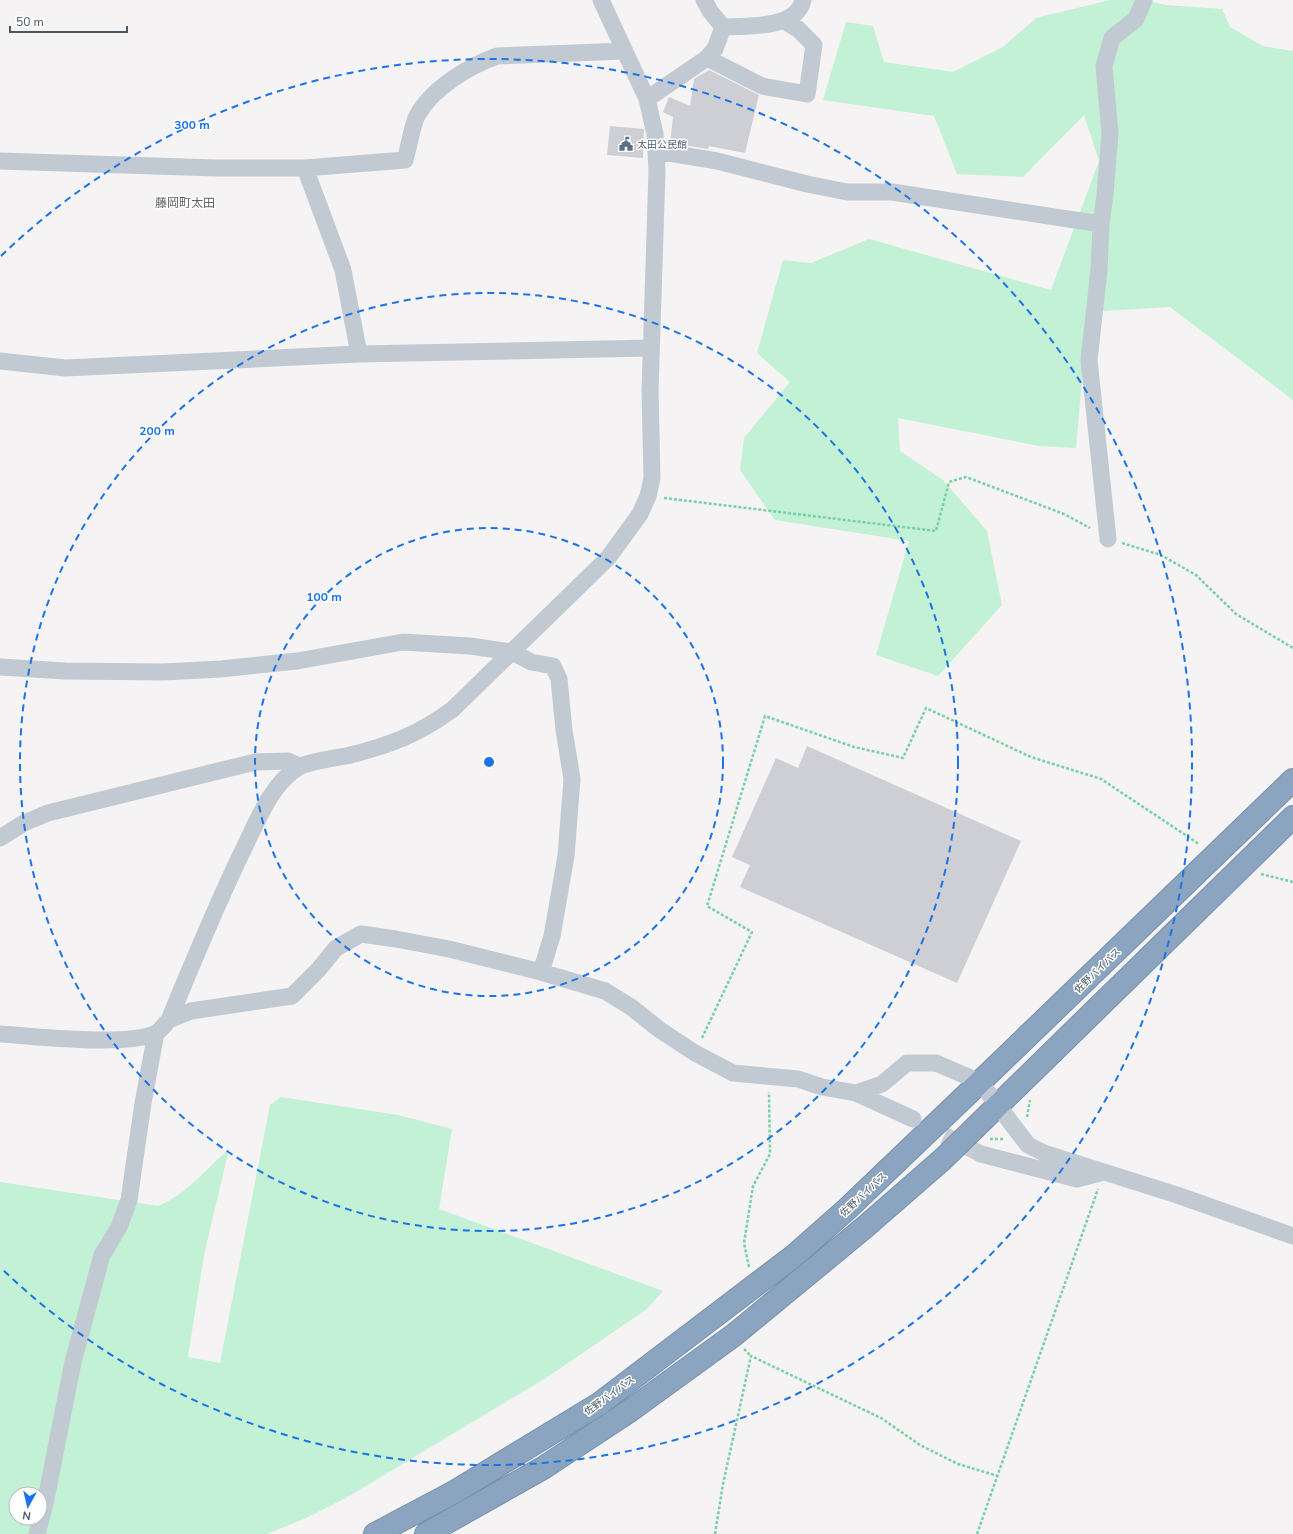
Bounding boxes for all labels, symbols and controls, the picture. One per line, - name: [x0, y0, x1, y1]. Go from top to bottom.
- scale bar: [10, 8, 127, 34]
- text: 50 m: [16, 14, 44, 30]
- text: 300 m: [174, 117, 210, 133]
- public building icon: 太田公民館: [618, 136, 634, 152]
- place label: 太田公民館: [637, 138, 687, 152]
- district label: 藤岡町太田: [155, 195, 215, 211]
- text: 200 m: [139, 423, 175, 439]
- text: 100 m: [306, 589, 342, 605]
- centre of rings: [482, 755, 496, 769]
- street label: 佐野バイパス: [1071, 945, 1124, 997]
- street label: 佐野バイパス: [837, 1169, 890, 1220]
- street label: 佐野バイパス: [581, 1373, 638, 1419]
- north arrow: [8, 1486, 48, 1526]
- text: N: [22, 1507, 32, 1523]

